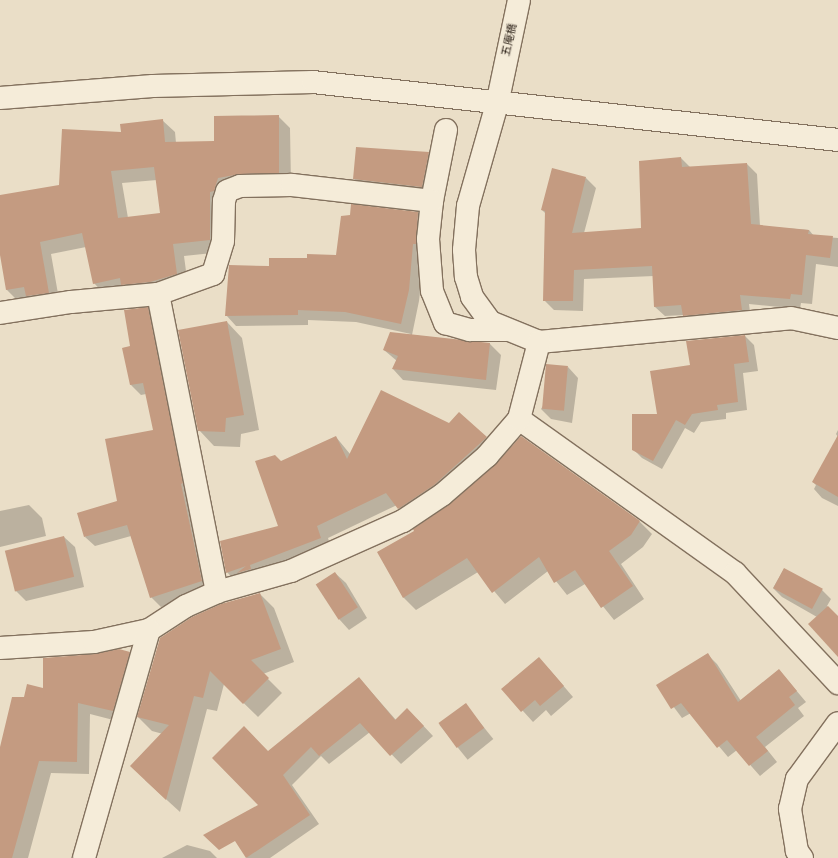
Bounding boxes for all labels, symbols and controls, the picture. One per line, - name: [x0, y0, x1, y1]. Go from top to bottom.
- street label: 五庵橋: [500, 22, 520, 58]

